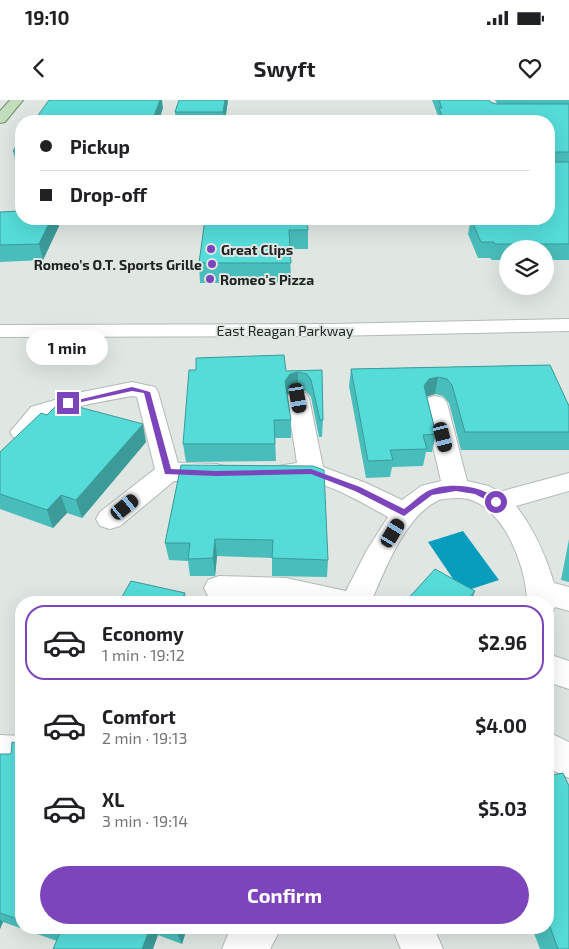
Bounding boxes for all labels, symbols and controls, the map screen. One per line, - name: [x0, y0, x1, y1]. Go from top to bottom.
- text: 19:10: [25, 6, 70, 29]
- icon: back: [25, 54, 53, 82]
- icon: heart: [516, 54, 544, 82]
- text: Swyft: [254, 55, 315, 81]
- text: Pickup: [70, 135, 130, 158]
- text: Drop-off: [70, 183, 147, 206]
- map controls: [499, 240, 554, 295]
- button: layers: [499, 240, 554, 295]
- place label: Great Clips: [221, 241, 293, 258]
- marker: Great Clips: [205, 243, 217, 255]
- place label: Romeo’s O.T. Sports Grille: [34, 256, 202, 273]
- marker: Romeo’s O.T. Sports Grille: [206, 258, 218, 270]
- place label: Romeo's Pizza: [220, 271, 314, 288]
- marker: Romeo's Pizza: [204, 273, 216, 285]
- street label: East Reagan Parkway: [217, 322, 354, 339]
- callout: 1 min: [27, 330, 109, 366]
- text: 1 min: [48, 338, 86, 357]
- car: [288, 382, 307, 414]
- route end: [57, 392, 79, 414]
- car: [432, 421, 453, 453]
- route start: [485, 491, 507, 513]
- car: [108, 492, 141, 522]
- car: [378, 516, 407, 550]
- icon: car: [42, 620, 87, 665]
- text: Economy: [102, 622, 184, 645]
- text: $2.96: [478, 631, 527, 654]
- text: 1 min · 19:12: [102, 645, 185, 664]
- icon: car: [42, 703, 87, 748]
- text: Comfort: [102, 705, 176, 728]
- text: $4.00: [475, 714, 527, 737]
- text: 2 min · 19:13: [102, 728, 187, 747]
- icon: car: [42, 786, 87, 831]
- text: XL: [102, 788, 124, 811]
- text: $5.03: [478, 797, 527, 820]
- text: 3 min · 19:14: [102, 811, 188, 830]
- button: Confirm: [40, 866, 529, 924]

